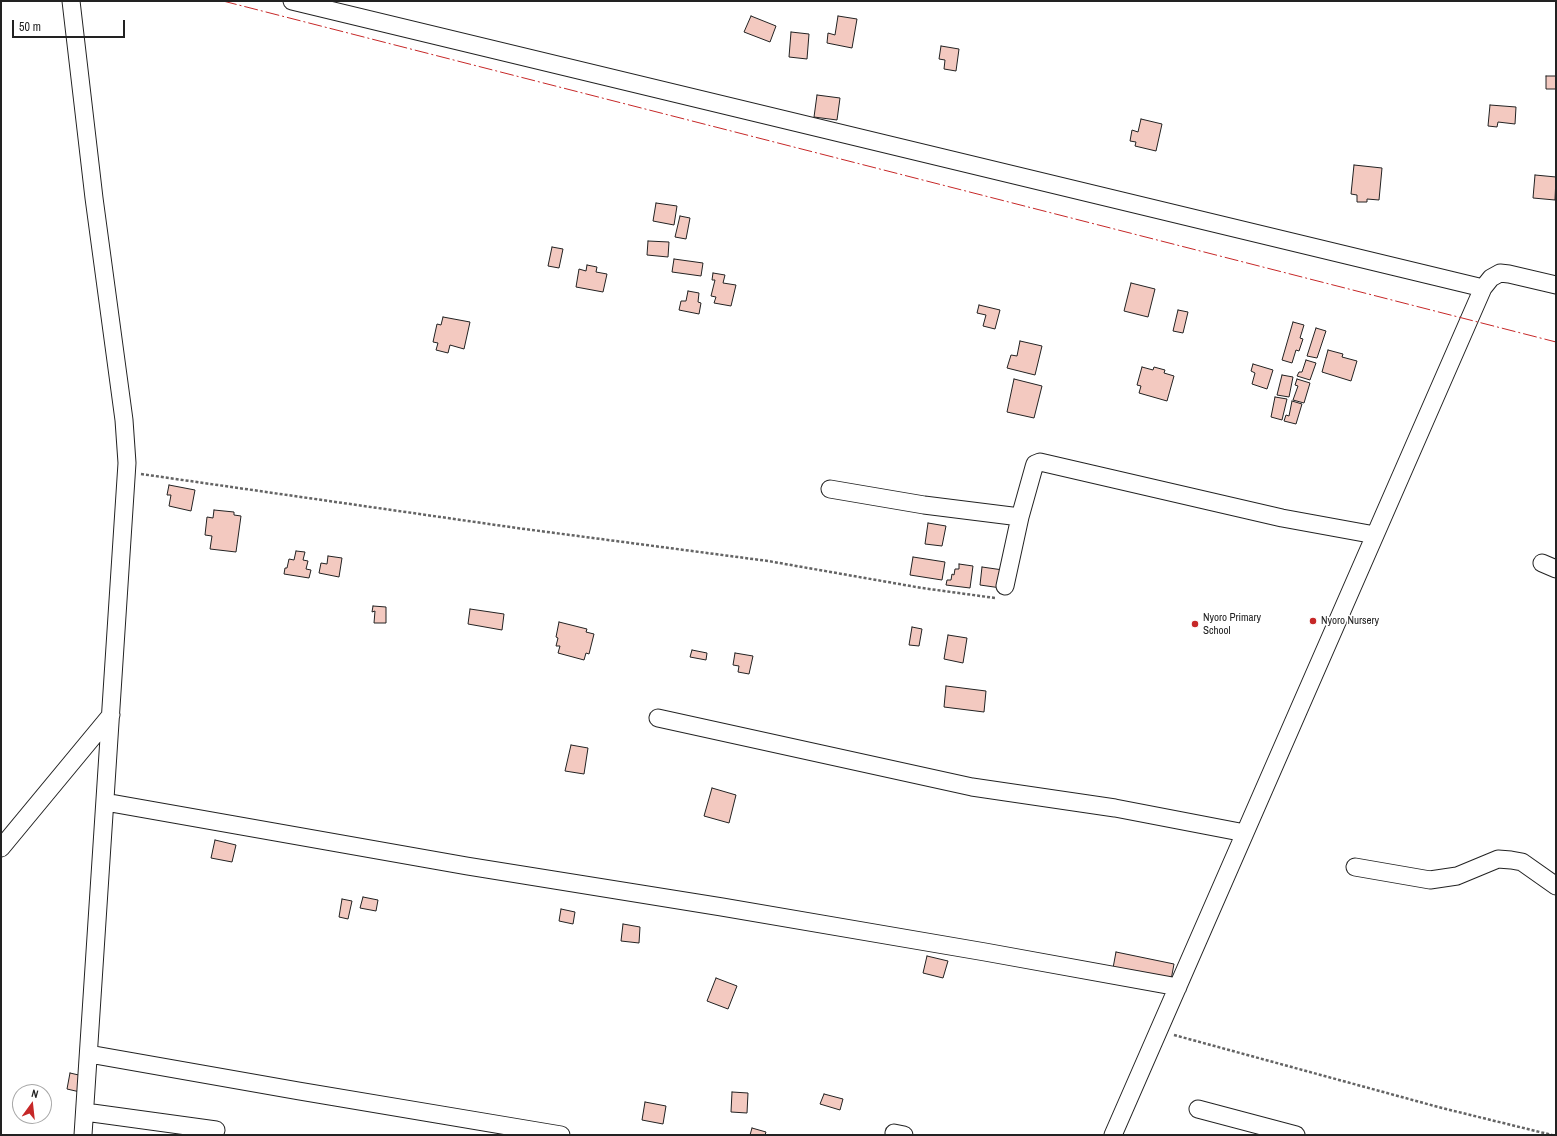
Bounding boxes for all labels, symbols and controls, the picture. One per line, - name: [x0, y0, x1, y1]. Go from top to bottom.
- scale bar: [14, 12, 127, 38]
- text: 50 m: [19, 19, 41, 35]
- place label: Nyoro Primary School: [1203, 611, 1261, 637]
- place label: Nyoro Nursery: [1321, 614, 1379, 628]
- marker: Nyoro Nursery: [1308, 616, 1318, 626]
- marker: Nyoro Primary School: [1190, 619, 1200, 629]
- north arrow: [12, 1084, 52, 1124]
- text: N: [30, 1086, 40, 1101]

